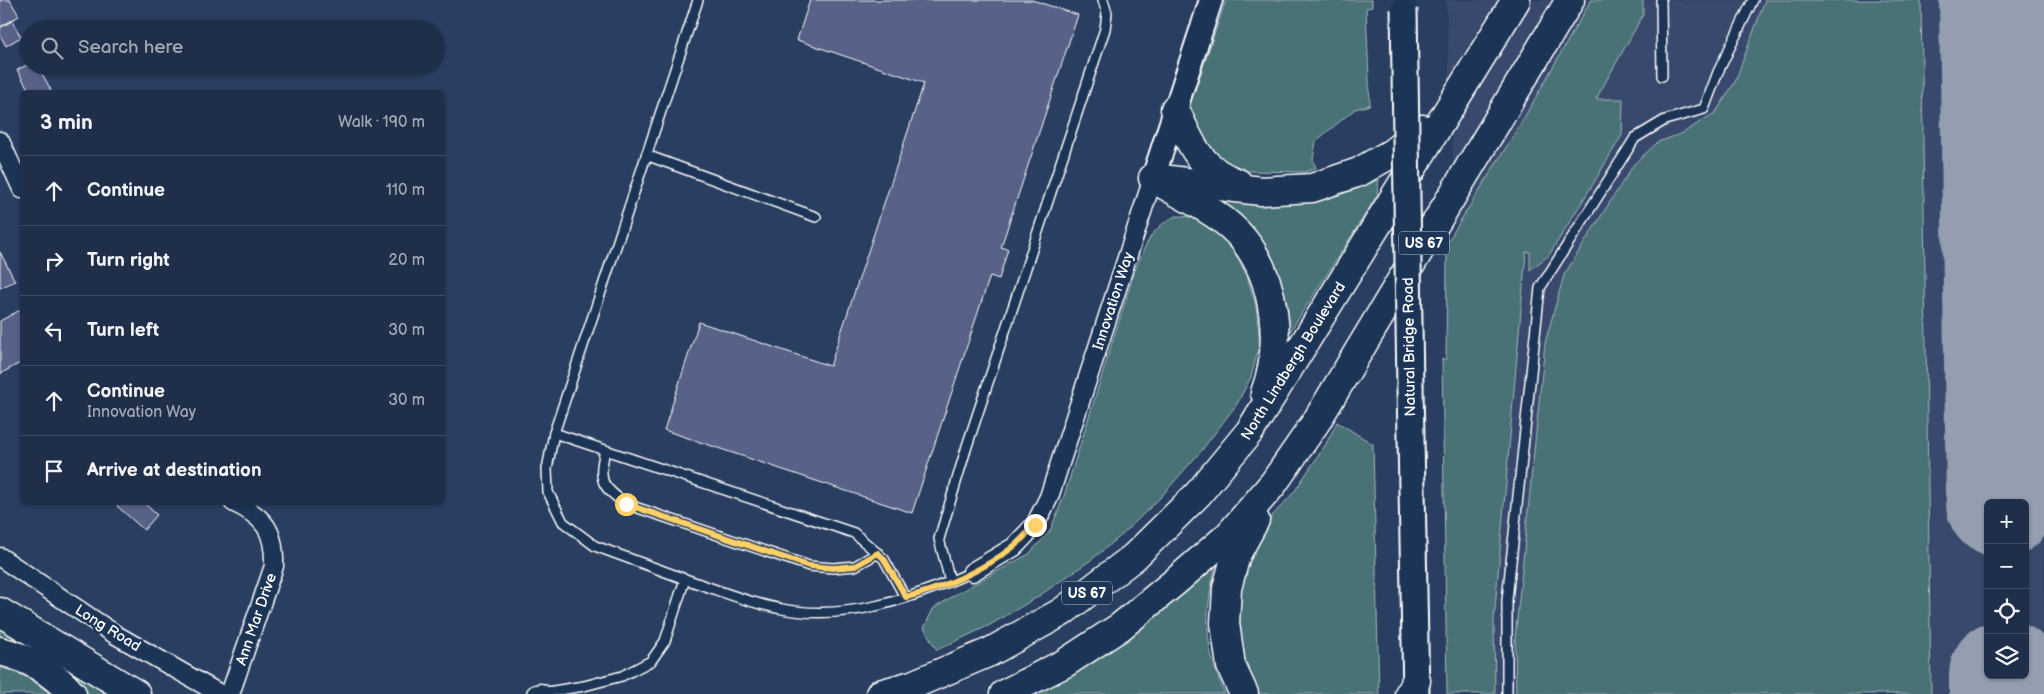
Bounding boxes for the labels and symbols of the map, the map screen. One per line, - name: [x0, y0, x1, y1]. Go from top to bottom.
- road number: US 67: [1399, 232, 1449, 254]
- street label: Innovation Way: [1089, 249, 1138, 353]
- street label: Natural Bridge Road: [1399, 277, 1420, 417]
- street label: North Lindbergh Boulevard: [1237, 279, 1350, 444]
- route start: [615, 493, 638, 516]
- route end: [1024, 514, 1047, 537]
- street label: Ann Mar Drive: [232, 570, 281, 668]
- road number: US 67: [1062, 582, 1112, 604]
- street label: Long Road: [71, 601, 144, 656]

